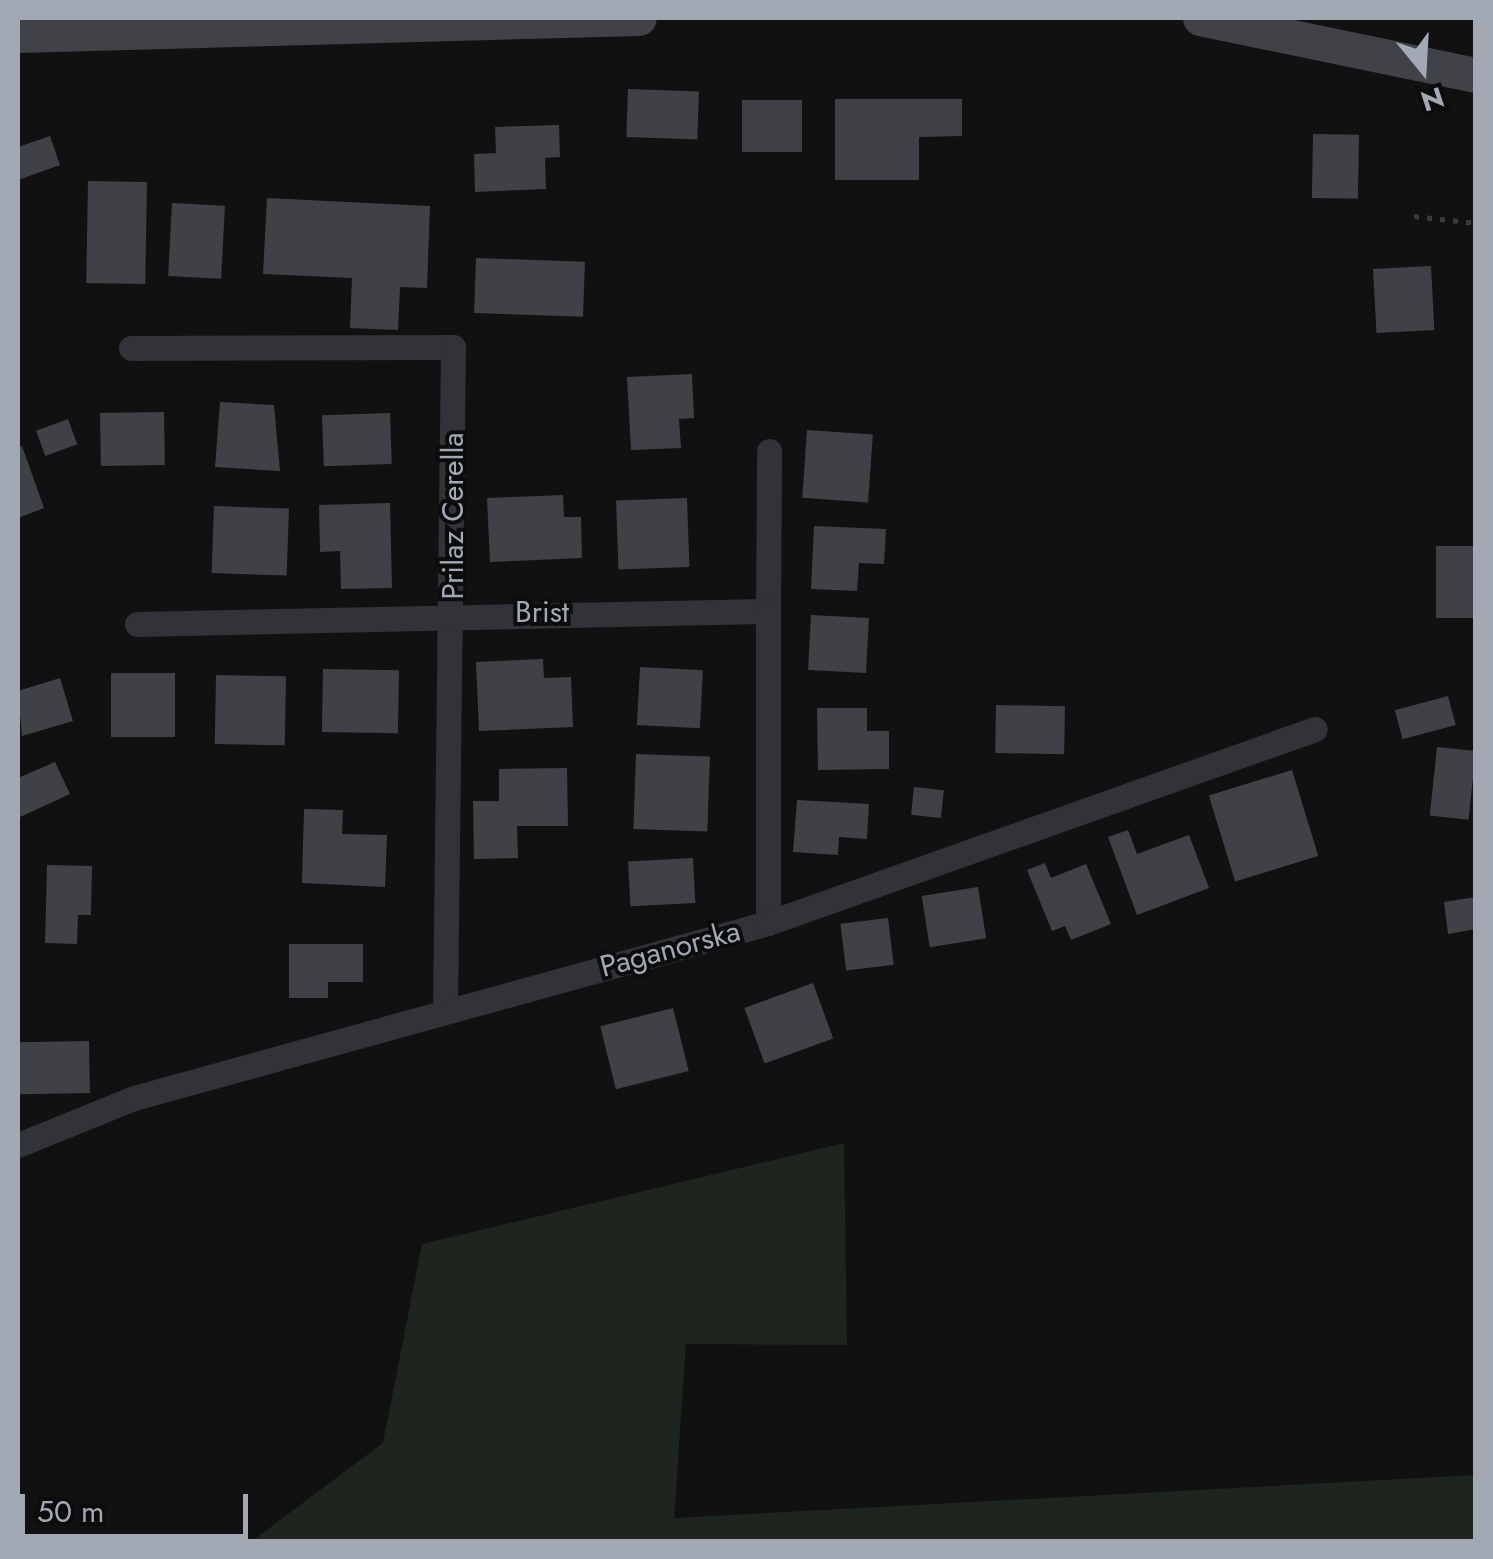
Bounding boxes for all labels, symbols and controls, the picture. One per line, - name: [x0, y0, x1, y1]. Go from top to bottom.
- north arrow: [1373, 20, 1473, 120]
- text: N: [1416, 76, 1449, 122]
- street label: Prilaz Cerella: [435, 432, 471, 600]
- street label: Brist: [515, 594, 569, 630]
- street label: Paganorska: [596, 913, 744, 985]
- scale bar: [25, 1474, 252, 1536]
- text: 50 m: [37, 1490, 104, 1533]

